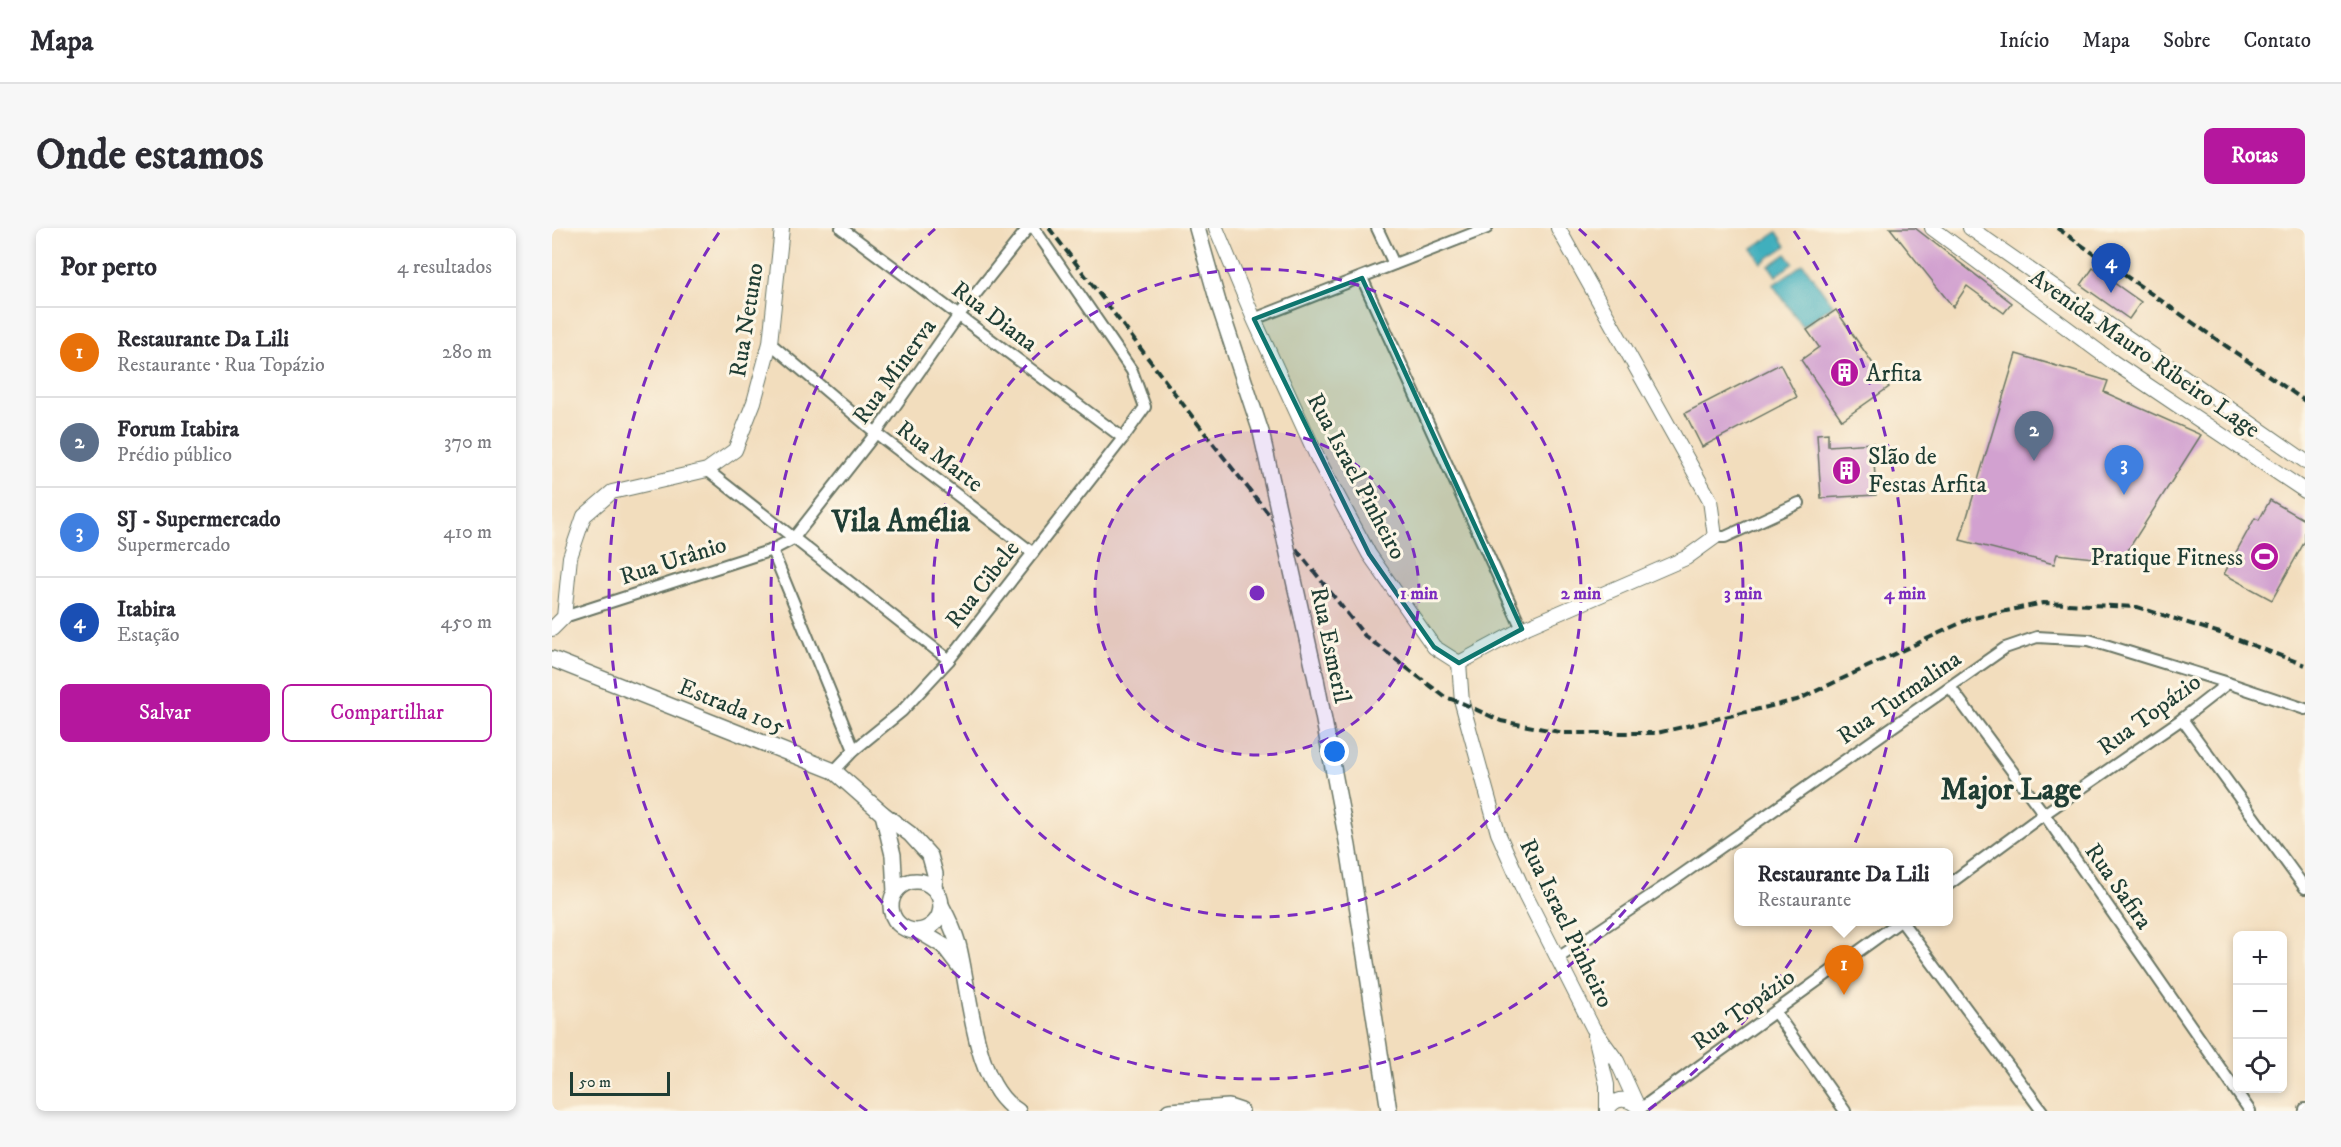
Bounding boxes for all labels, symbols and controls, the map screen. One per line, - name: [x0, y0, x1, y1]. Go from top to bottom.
- text: Mapa: [30, 24, 93, 59]
- text: Início: [2000, 28, 2049, 54]
- text: Mapa: [2082, 28, 2130, 54]
- text: Sobre: [2163, 28, 2210, 54]
- text: Contato: [2243, 28, 2311, 54]
- button: Rotas: [2204, 128, 2305, 184]
- text: Onde estamos: [36, 130, 264, 182]
- pin: 4: [2092, 244, 2130, 293]
- text: Por perto: [60, 251, 157, 284]
- text: 4 resultados: [397, 255, 492, 280]
- street label: Rua Netuno: [723, 261, 771, 380]
- street label: Avenida Mauro Ribeiro Lage: [2023, 263, 2266, 445]
- street label: Rua Diana: [945, 275, 1044, 359]
- street label: Rua Minerva: [846, 312, 944, 430]
- text: Restaurante Da Lili: [117, 326, 289, 353]
- text: 1: [76, 340, 83, 365]
- text: 280 m: [442, 340, 492, 365]
- text: Restaurante · Rua Topázio: [117, 353, 325, 378]
- building icon: Arfita: [1829, 357, 1861, 389]
- place label: Arfita: [1866, 359, 1922, 389]
- street label: Rua Israel Pinheiro: [1300, 388, 1413, 565]
- pin: 2: [2014, 412, 2054, 461]
- street label: Rua Marte: [890, 414, 989, 499]
- text: Forum Itabira: [117, 416, 239, 443]
- text: 2: [75, 430, 84, 455]
- text: 370 m: [444, 430, 492, 455]
- place label: Slão de Festas Arfita: [1868, 442, 1988, 500]
- text: Prédio público: [117, 443, 232, 468]
- pin: 3: [2104, 446, 2144, 495]
- building icon: Slão de Festas Arfita: [1831, 454, 1863, 486]
- district label: Vila Amélia: [831, 504, 971, 541]
- text: SJ - Supermercado: [117, 506, 280, 533]
- text: 3: [76, 520, 83, 545]
- text: 410 m: [443, 520, 492, 545]
- street label: Rua Urânio: [616, 530, 730, 592]
- text: Supermercado: [117, 533, 230, 558]
- street label: Rua Cibele: [939, 535, 1026, 635]
- sports icon: Pratique Fitness: [2248, 541, 2280, 573]
- place label: Pratique Fitness: [2091, 543, 2243, 573]
- centre of rings: [1247, 583, 1267, 603]
- text: 1 min: [1400, 583, 1439, 605]
- text: 2 min: [1561, 583, 1602, 605]
- text: 3 min: [1724, 583, 1763, 605]
- text: 4 min: [1883, 583, 1926, 605]
- street label: Rua Esmeril: [1303, 584, 1357, 707]
- text: Itabira: [117, 596, 176, 623]
- text: 4: [74, 610, 85, 635]
- text: 450 m: [441, 610, 492, 635]
- text: Estação: [117, 623, 180, 648]
- street label: Rua Turmalina: [1832, 644, 1968, 751]
- street label: Rua Topázio: [2092, 667, 2207, 762]
- street label: Estrada 105: [674, 672, 790, 742]
- button: Salvar: [60, 684, 270, 742]
- button: Compartilhar: [282, 684, 492, 742]
- your location: [1320, 737, 1349, 766]
- district label: Major Lage: [1941, 772, 2082, 809]
- street label: Rua Israel Pinheiro: [1512, 834, 1620, 1013]
- street label: Rua Safira: [2078, 838, 2159, 936]
- popup: [1734, 848, 1953, 926]
- text: Restaurante Da Lili: [1757, 861, 1930, 888]
- text: Restaurante: [1757, 888, 1851, 913]
- map controls: [2233, 931, 2287, 1093]
- button: +: [2233, 931, 2287, 985]
- pin: 1: [1824, 946, 1864, 995]
- street label: Rua Topázio: [1686, 962, 1801, 1057]
- button: −: [2233, 985, 2287, 1039]
- button: locate: [2233, 1039, 2287, 1093]
- scale bar: [570, 1069, 670, 1096]
- text: 50 m: [579, 1072, 611, 1092]

